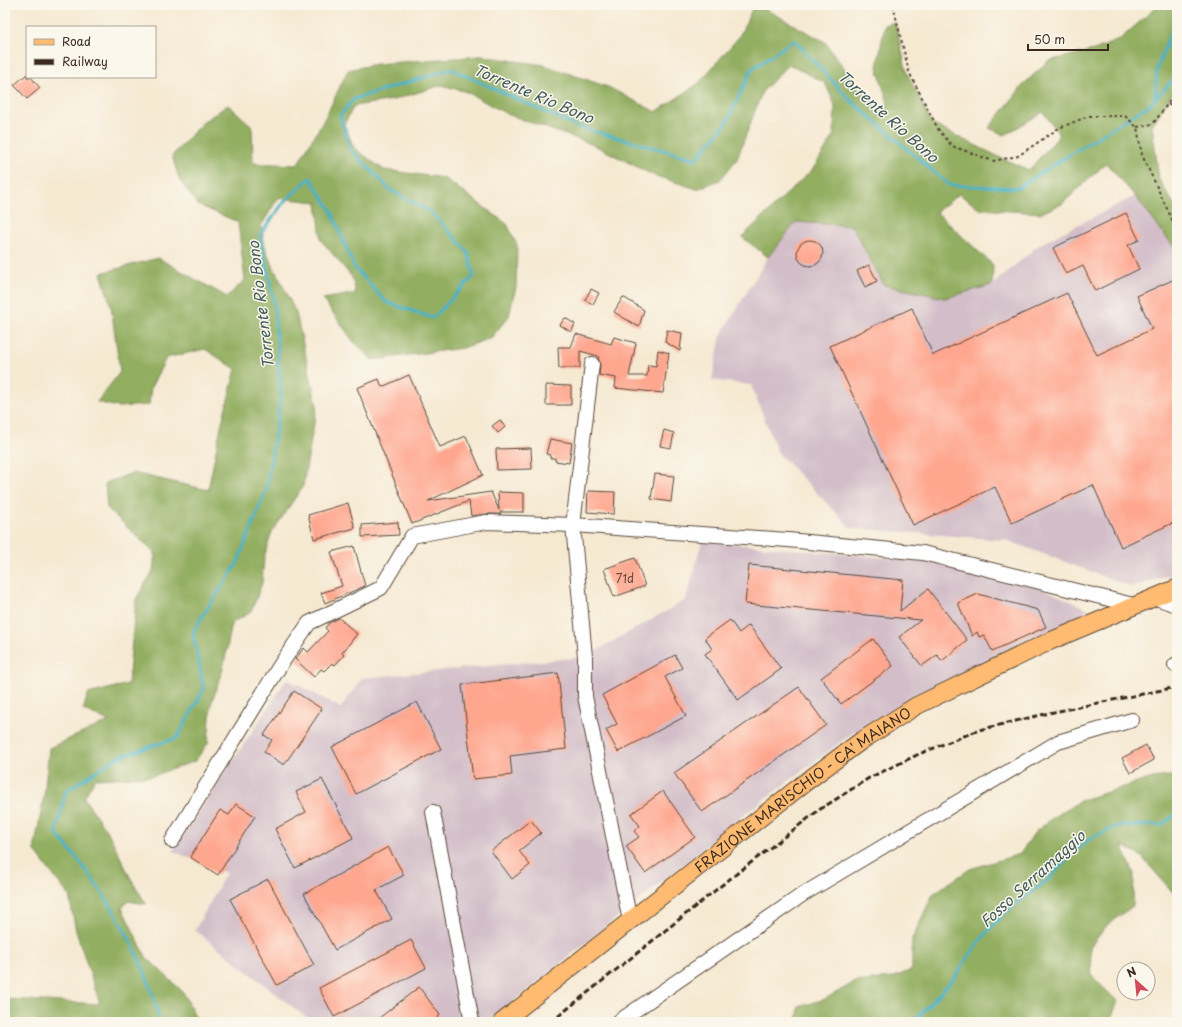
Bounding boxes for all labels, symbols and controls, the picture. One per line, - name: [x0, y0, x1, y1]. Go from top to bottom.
- legend: [26, 26, 156, 78]
- scale bar: [1028, 26, 1108, 52]
- text: 50 m: [1034, 30, 1065, 48]
- text: Road: [62, 32, 91, 50]
- text: Railway: [62, 52, 108, 70]
- water label: Torrente Rio Bono: [470, 57, 599, 129]
- water label: Torrente Rio Bono: [834, 65, 945, 168]
- water label: Torrente Rio Bono: [241, 238, 279, 370]
- house number: 71d: [616, 569, 634, 587]
- street label: FRAZIONE MARISCHIO - CA' MAIANO: [689, 702, 915, 877]
- water label: Fosso Serramaggio: [974, 823, 1091, 932]
- north arrow: [1116, 961, 1156, 1001]
- text: N: [1123, 962, 1139, 981]

